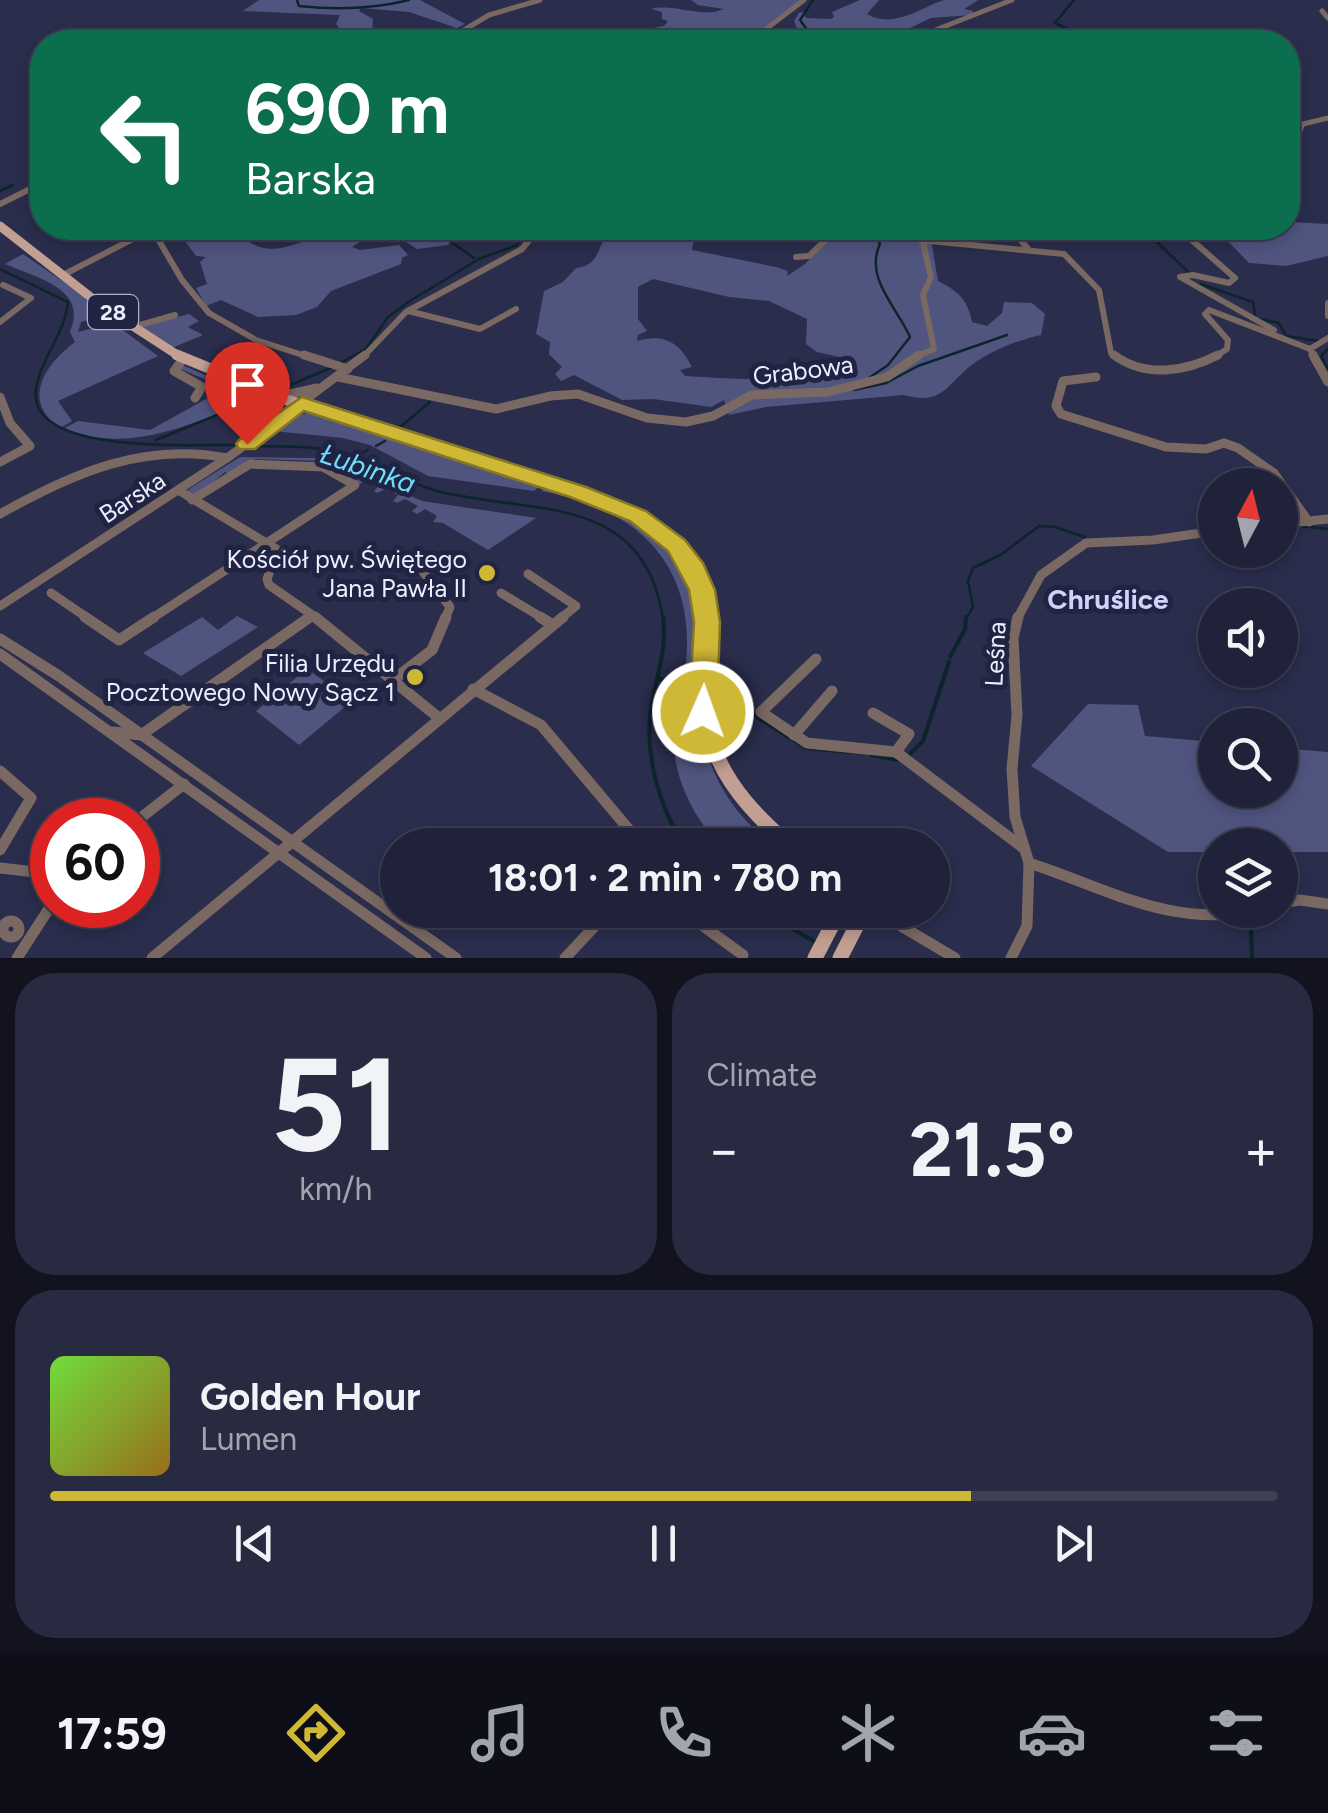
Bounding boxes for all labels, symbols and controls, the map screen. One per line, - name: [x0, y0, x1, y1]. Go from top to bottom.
- text: 690 m: [245, 66, 449, 151]
- icon: left: [80, 70, 210, 200]
- text: Barska: [245, 151, 376, 205]
- road number: 28: [88, 295, 138, 329]
- pin: [205, 342, 290, 445]
- street label: Grabowa: [751, 349, 855, 391]
- icon: arrive: [220, 357, 275, 412]
- water label: Łubinka: [316, 436, 420, 500]
- street label: Barska: [93, 465, 171, 529]
- north arrow: [1198, 468, 1298, 568]
- map controls: [1198, 468, 1298, 928]
- place label: Kościół pw. Świętego Jana Pawła II: [227, 544, 467, 603]
- marker: Kościół pw. Świętego Jana Pawła II: [476, 562, 498, 584]
- district label: Chruślice: [1047, 582, 1169, 616]
- button: sound: [1198, 588, 1298, 688]
- street label: Leśna: [978, 621, 1012, 687]
- place label: Filia Urzędu Pocztowego Nowy Sącz 1: [106, 648, 395, 707]
- position arrow: [651, 660, 755, 764]
- marker: Filia Urzędu Pocztowego Nowy Sącz 1: [404, 666, 426, 688]
- button: search: [1198, 708, 1298, 808]
- speed limit sign: 60: [30, 798, 160, 928]
- button: layers: [1198, 828, 1298, 928]
- text: 18:01 · 2 min · 780 m: [488, 855, 842, 901]
- text: 51: [271, 1027, 401, 1183]
- text: Climate: [707, 1056, 817, 1094]
- text: 21.5°: [909, 1105, 1075, 1195]
- text: −: [707, 1117, 741, 1183]
- text: +: [1244, 1117, 1278, 1183]
- text: km/h: [299, 1170, 372, 1208]
- text: Golden Hour: [200, 1374, 421, 1420]
- text: Lumen: [200, 1420, 297, 1458]
- icon: previous: [227, 1516, 282, 1571]
- icon: pause: [636, 1516, 691, 1571]
- icon: next: [1046, 1516, 1101, 1571]
- icon: directions: [281, 1698, 351, 1768]
- icon: music: [465, 1698, 535, 1768]
- icon: phone: [649, 1698, 719, 1768]
- icon: climate: [833, 1698, 903, 1768]
- icon: car: [1017, 1698, 1087, 1768]
- icon: filters: [1201, 1698, 1271, 1768]
- text: 17:59: [57, 1706, 167, 1760]

